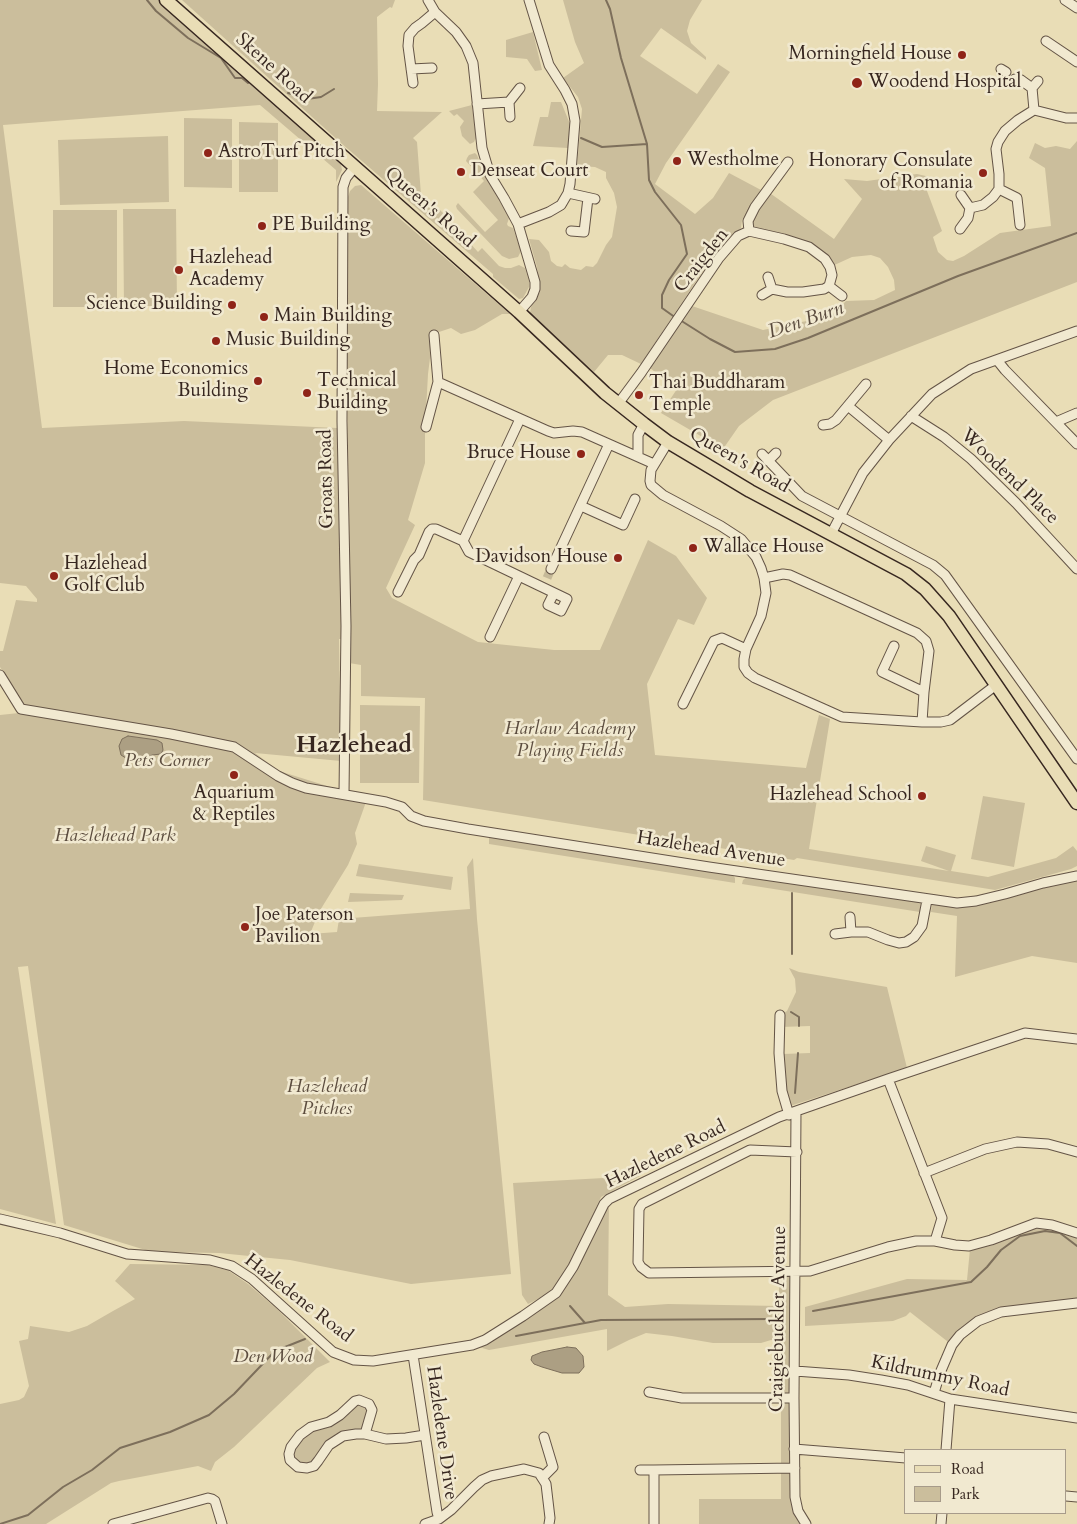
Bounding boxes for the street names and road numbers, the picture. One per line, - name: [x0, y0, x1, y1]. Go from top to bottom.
- street label: Skene Road: [230, 29, 316, 109]
- street label: Queen's Road: [379, 163, 479, 253]
- street label: Craigden: [670, 224, 734, 298]
- street label: Queen's Road: [685, 423, 793, 499]
- street label: Woodend Place: [955, 424, 1063, 530]
- street label: Groats Road: [315, 429, 339, 529]
- street label: Hazlehead Avenue: [635, 827, 787, 873]
- street label: Hazledene Road: [602, 1116, 730, 1194]
- street label: Craigiebuckler Avenue: [766, 1226, 792, 1412]
- street label: Hazledene Road: [239, 1250, 357, 1348]
- street label: Kildrummy Road: [869, 1351, 1011, 1403]
- street label: Hazledene Drive: [420, 1364, 462, 1502]

